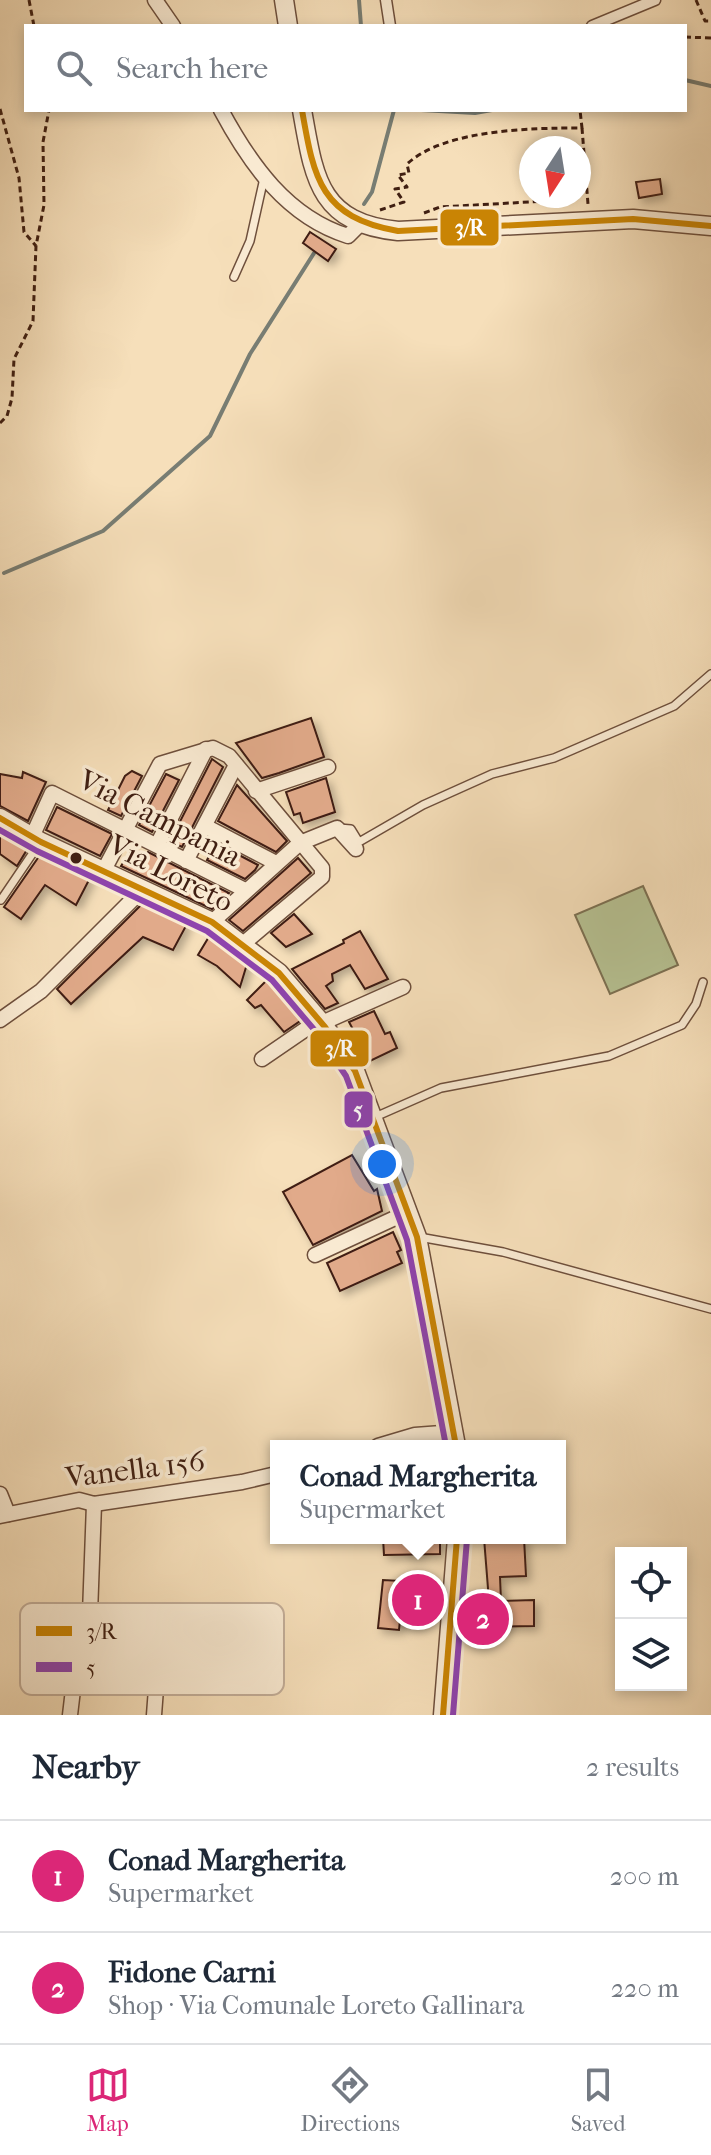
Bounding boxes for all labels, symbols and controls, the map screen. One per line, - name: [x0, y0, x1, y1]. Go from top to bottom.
- search box: [24, 24, 687, 112]
- icon: search: [52, 46, 96, 90]
- text: Search here: [116, 51, 268, 86]
- north arrow: [519, 136, 591, 208]
- line badge: 3/R: [439, 208, 500, 247]
- text: 3/R: [455, 215, 487, 241]
- street label: Via Campania: [72, 762, 248, 875]
- street label: Via Loreto: [102, 827, 239, 920]
- unlabelled marker: [68, 850, 84, 866]
- line badge: 3/R: [309, 1029, 370, 1068]
- text: 3/R: [325, 1036, 357, 1062]
- line badge: 5: [343, 1090, 374, 1129]
- text: 5: [353, 1097, 363, 1123]
- your location: [362, 1144, 402, 1184]
- popup: [270, 1440, 566, 1544]
- street label: Vanella 156: [62, 1443, 208, 1496]
- text: Conad Margherita: [300, 1459, 536, 1494]
- text: Supermarket: [300, 1494, 445, 1525]
- map controls: [615, 1547, 687, 1691]
- button: locate: [615, 1547, 687, 1619]
- pin: 1: [392, 1570, 444, 1630]
- pin: 2: [457, 1589, 509, 1649]
- legend: [20, 1603, 284, 1695]
- text: 3/R: [86, 1619, 117, 1645]
- button: layers: [615, 1619, 687, 1691]
- text: 5: [86, 1655, 96, 1681]
- text: Nearby: [32, 1747, 139, 1787]
- text: 2 results: [586, 1752, 679, 1783]
- text: Conad Margherita: [108, 1843, 345, 1878]
- text: 1: [53, 1861, 63, 1892]
- text: 200 m: [610, 1861, 679, 1892]
- text: Supermarket: [108, 1878, 254, 1909]
- text: Fidone Carni: [108, 1955, 276, 1990]
- text: 2: [51, 1973, 65, 2004]
- text: 220 m: [611, 1973, 679, 2004]
- text: Shop · Via Comunale Loreto Gallinara: [108, 1990, 524, 2021]
- tab: Map: [86, 2063, 130, 2137]
- tab: Directions: [301, 2063, 400, 2137]
- tab: Saved: [571, 2063, 625, 2137]

